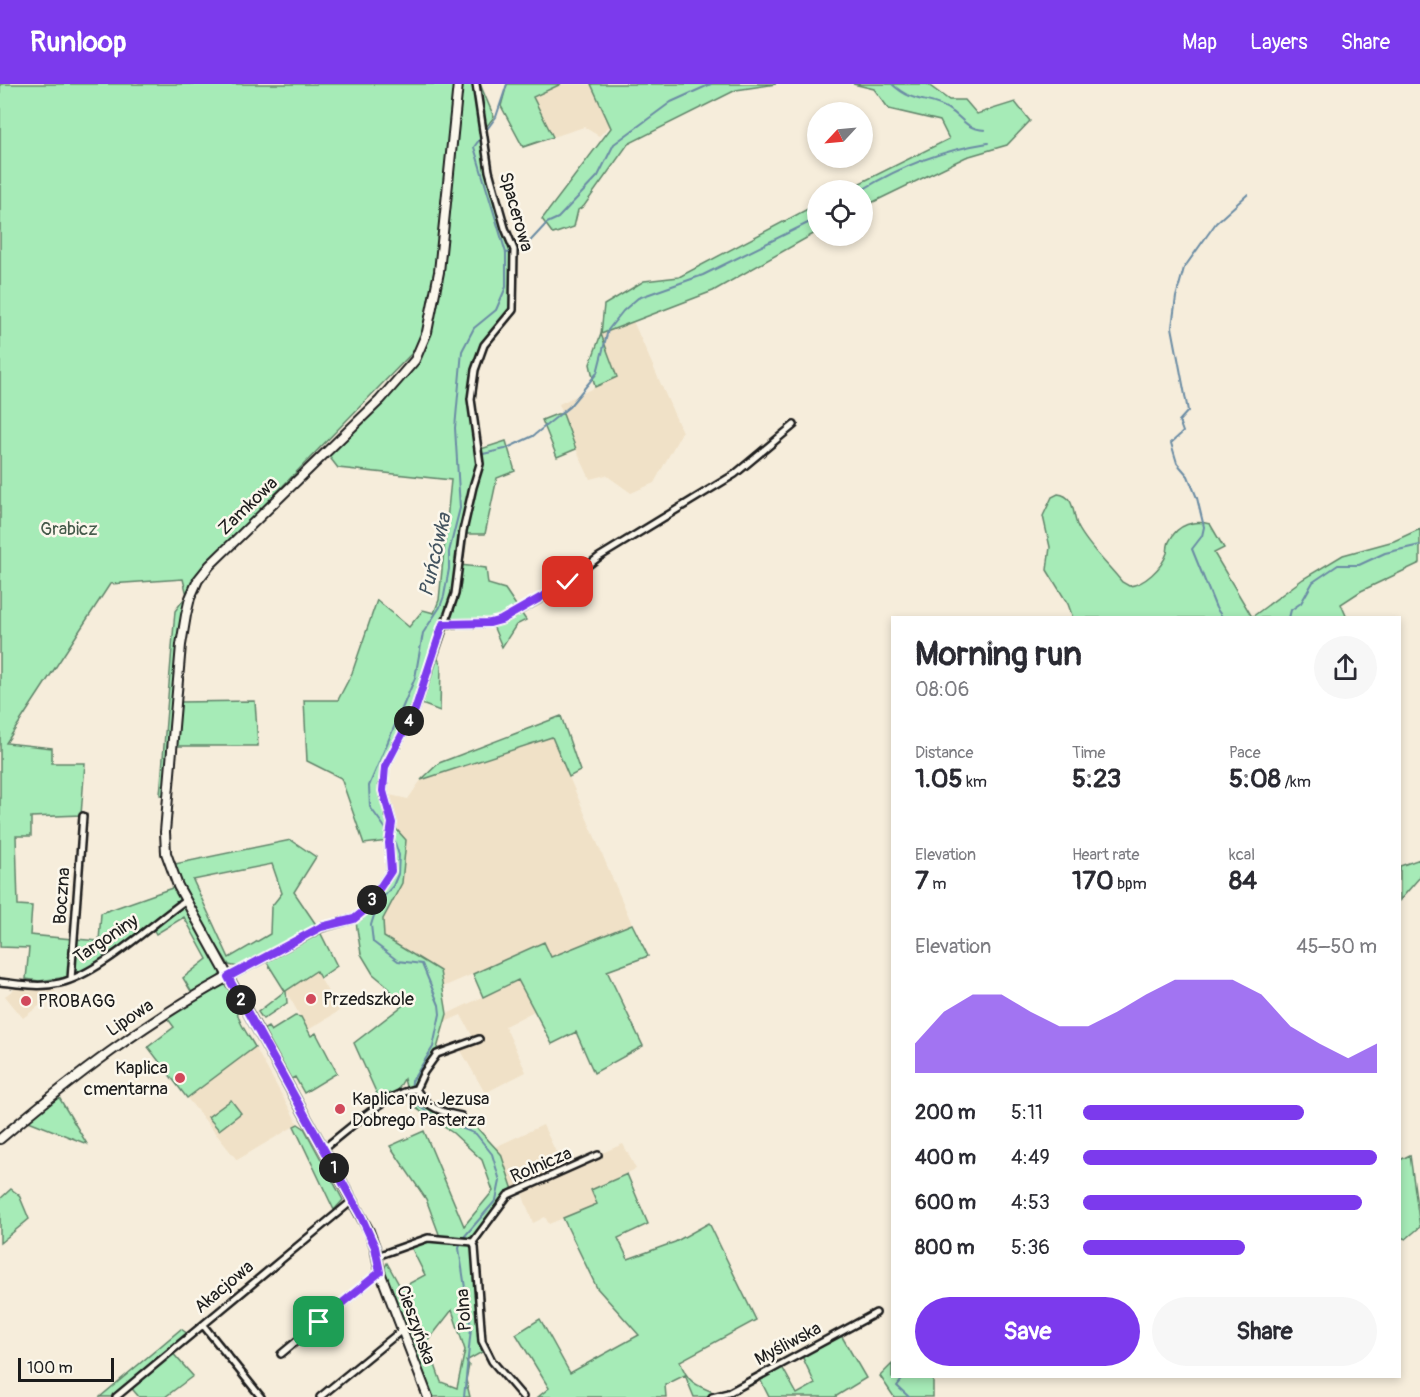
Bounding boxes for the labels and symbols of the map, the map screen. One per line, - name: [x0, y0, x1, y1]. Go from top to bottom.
- north arrow: [807, 102, 873, 168]
- street label: Spacerowa: [494, 170, 538, 254]
- street label: Zamkowa: [213, 472, 283, 540]
- water label: Puńcówka: [413, 509, 457, 599]
- park label: Grabicz: [40, 518, 98, 541]
- pin: [542, 556, 593, 607]
- pin: 4: [394, 706, 424, 736]
- street label: Boczna: [49, 867, 75, 925]
- pin: 3: [357, 885, 387, 915]
- street label: Targoniny: [69, 909, 143, 969]
- pin: 2: [226, 985, 256, 1015]
- place label: Przedszkole: [323, 988, 414, 1011]
- place label: PROBAGG: [38, 990, 116, 1013]
- marker: Przedszkole: [304, 992, 318, 1006]
- marker: PROBAGG: [19, 994, 33, 1008]
- street label: Lipowa: [102, 994, 158, 1042]
- place label: Kaplica cmentarna: [84, 1057, 168, 1101]
- marker: Kaplica cmentarna: [173, 1071, 187, 1085]
- place label: Kaplica pw. Jezusa Dobrego Pasterza: [352, 1088, 489, 1132]
- marker: Kaplica pw. Jezusa Dobrego Pasterza: [333, 1102, 347, 1116]
- street label: Rolnicza: [507, 1142, 575, 1188]
- pin: 1: [319, 1153, 349, 1183]
- street label: Akacjowa: [189, 1255, 259, 1319]
- street label: Cieszyńska: [391, 1282, 441, 1368]
- street label: Polna: [451, 1288, 477, 1332]
- pin: [293, 1296, 344, 1347]
- street label: Myśliwska: [751, 1317, 825, 1371]
- scale bar: [18, 1355, 114, 1382]

